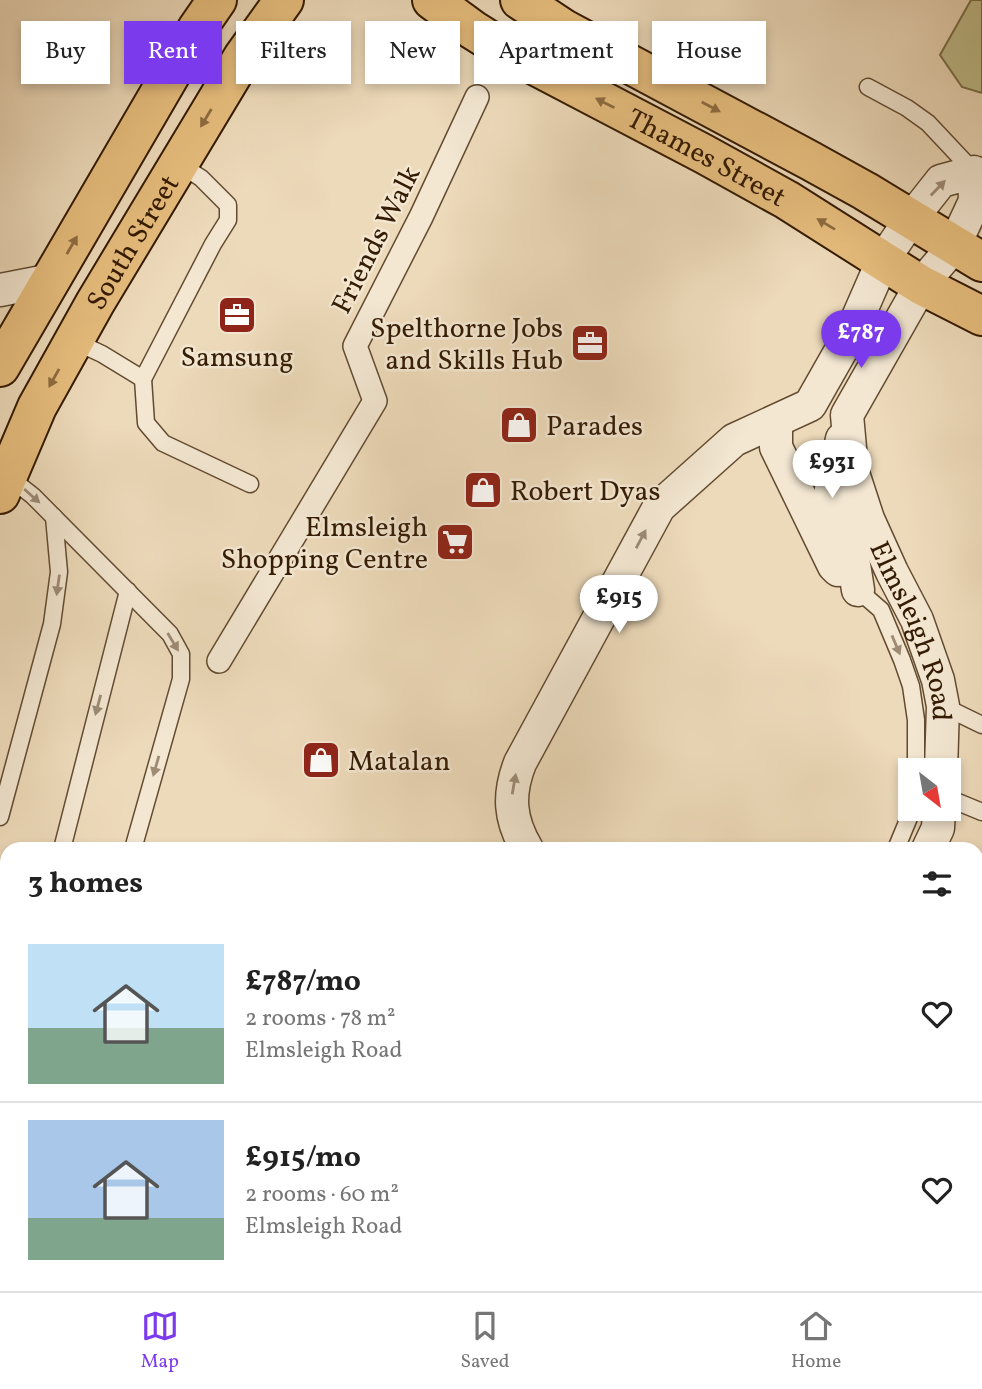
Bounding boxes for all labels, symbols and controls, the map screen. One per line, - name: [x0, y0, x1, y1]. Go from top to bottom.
- chip: Buy: [21, 21, 110, 84]
- chip: Rent: [124, 21, 222, 84]
- chip: Filters: [236, 21, 351, 84]
- chip: New: [365, 21, 460, 84]
- chip: Apartment: [474, 21, 638, 84]
- chip: House: [652, 21, 766, 84]
- one-way arrow: [595, 97, 615, 109]
- street label: Thames Street: [620, 100, 792, 218]
- one-way arrow: [701, 101, 721, 113]
- one-way arrow: [200, 109, 212, 128]
- street label: Friends Walk: [323, 159, 431, 321]
- street label: South Street: [78, 168, 190, 318]
- one-way arrow: [929, 180, 946, 197]
- one-way arrow: [816, 218, 835, 231]
- one-way arrow: [66, 236, 78, 255]
- office icon: Samsung: [216, 294, 258, 336]
- place label: Spelthorne Jobs and Skills Hub: [370, 310, 563, 381]
- pin: £787: [820, 310, 902, 370]
- text: £787: [837, 317, 885, 349]
- office icon: Spelthorne Jobs and Skills Hub: [569, 322, 611, 364]
- place label: Samsung: [181, 339, 293, 378]
- one-way arrow: [48, 368, 60, 387]
- shop icon: Parades: [498, 404, 540, 446]
- place label: Parades: [546, 408, 643, 447]
- pin: £931: [791, 440, 873, 500]
- text: £931: [809, 447, 855, 479]
- shop icon: Robert Dyas: [462, 469, 504, 511]
- place label: Robert Dyas: [510, 473, 660, 512]
- one-way arrow: [23, 487, 40, 503]
- place label: Elmsleigh Shopping Centre: [221, 509, 428, 580]
- supermarket icon: Elmsleigh Shopping Centre: [434, 521, 476, 563]
- one-way arrow: [635, 530, 647, 549]
- street label: Elmsleigh Road: [859, 535, 960, 722]
- one-way arrow: [52, 574, 63, 596]
- pin: £915: [578, 576, 660, 635]
- text: £915: [596, 582, 642, 614]
- one-way arrow: [167, 632, 180, 651]
- one-way arrow: [891, 634, 902, 655]
- one-way arrow: [92, 694, 103, 716]
- shop icon: Matalan: [300, 739, 342, 781]
- place label: Matalan: [348, 743, 450, 782]
- one-way arrow: [151, 756, 161, 777]
- north arrow: [898, 758, 961, 821]
- map controls: [898, 758, 961, 821]
- one-way arrow: [509, 773, 520, 795]
- text: 3 homes: [28, 863, 143, 905]
- icon: filters: [918, 865, 956, 903]
- text: £787/mo: [245, 961, 361, 1003]
- icon: home: [84, 972, 168, 1056]
- icon: heart: [918, 995, 956, 1033]
- text: 2 rooms · 78 m²: [245, 1003, 396, 1035]
- text: Elmsleigh Road: [245, 1035, 403, 1067]
- text: £915/mo: [245, 1137, 361, 1179]
- icon: home: [84, 1148, 168, 1232]
- icon: heart: [918, 1171, 956, 1209]
- text: 2 rooms · 60 m²: [245, 1179, 399, 1211]
- text: Elmsleigh Road: [245, 1211, 403, 1243]
- tab: Map: [141, 1307, 179, 1375]
- tab: Saved: [460, 1307, 509, 1375]
- tab: Home: [791, 1307, 841, 1375]

